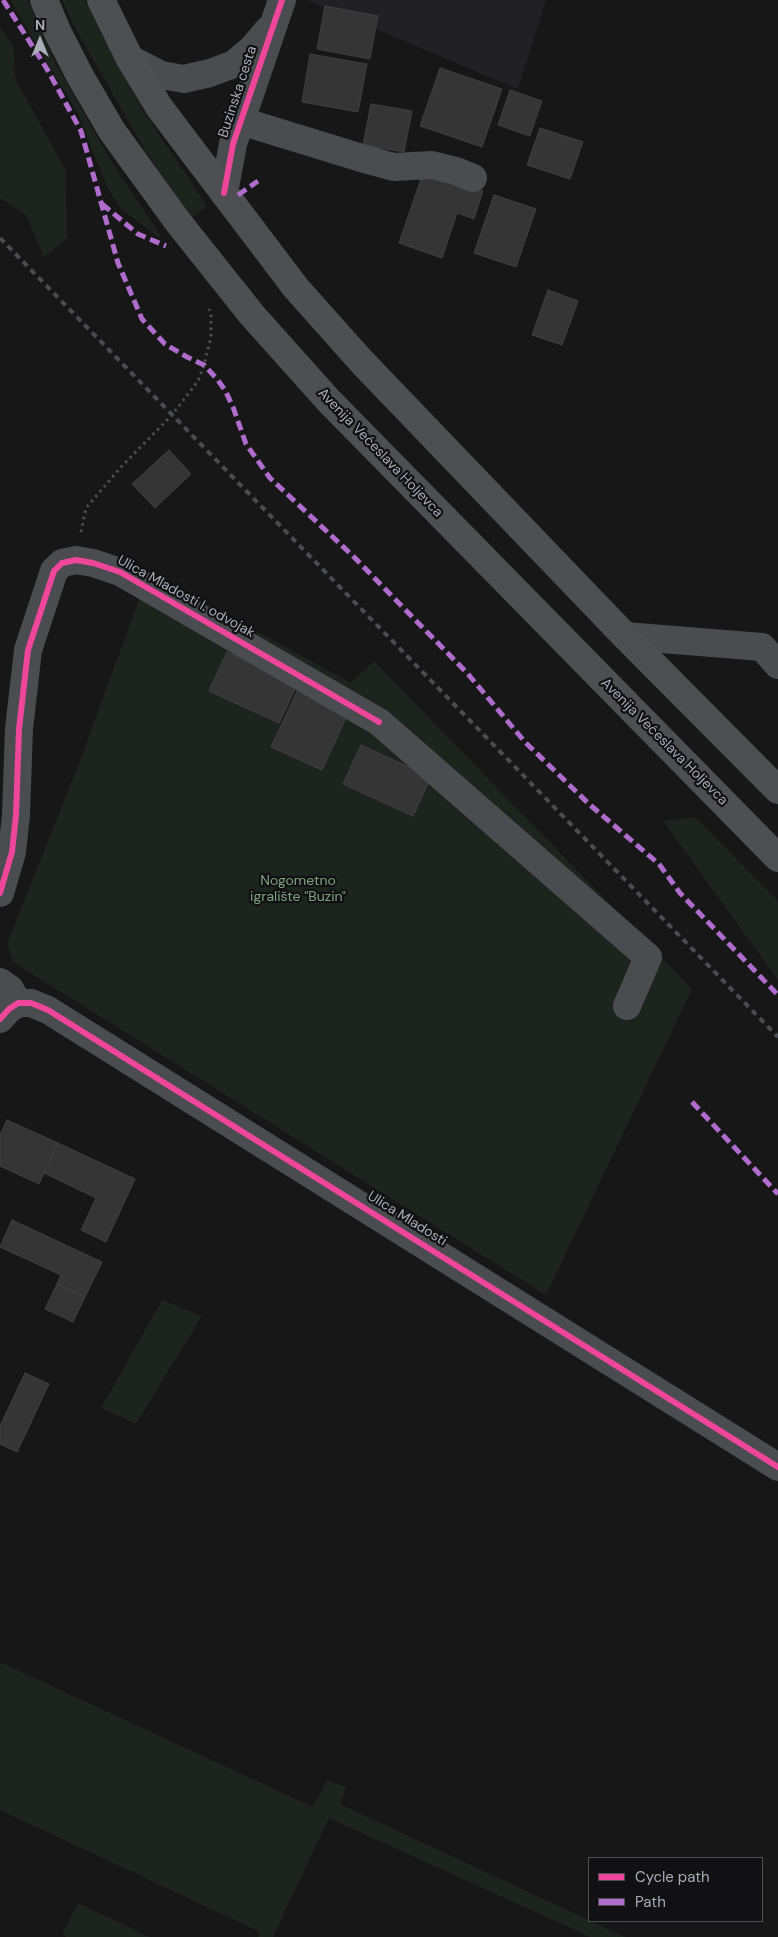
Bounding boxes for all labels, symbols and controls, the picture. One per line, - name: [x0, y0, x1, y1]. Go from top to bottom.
- north arrow: [15, 15, 65, 65]
- text: N: [35, 16, 45, 34]
- street label: Buzinska cesta: [215, 44, 261, 140]
- street label: Avenija Većeslava Holjevca: [314, 385, 446, 521]
- street label: Ulica Mladosti I. odvojak: [115, 552, 257, 642]
- street label: Avenija Većeslava Holjevca: [597, 675, 731, 809]
- park label: Nogometno igralište "Buzin": [250, 873, 346, 906]
- street label: Ulica Mladosti: [364, 1188, 450, 1250]
- legend: [588, 1857, 763, 1922]
- text: Cycle path: [635, 1867, 710, 1887]
- text: Path: [635, 1892, 666, 1912]

